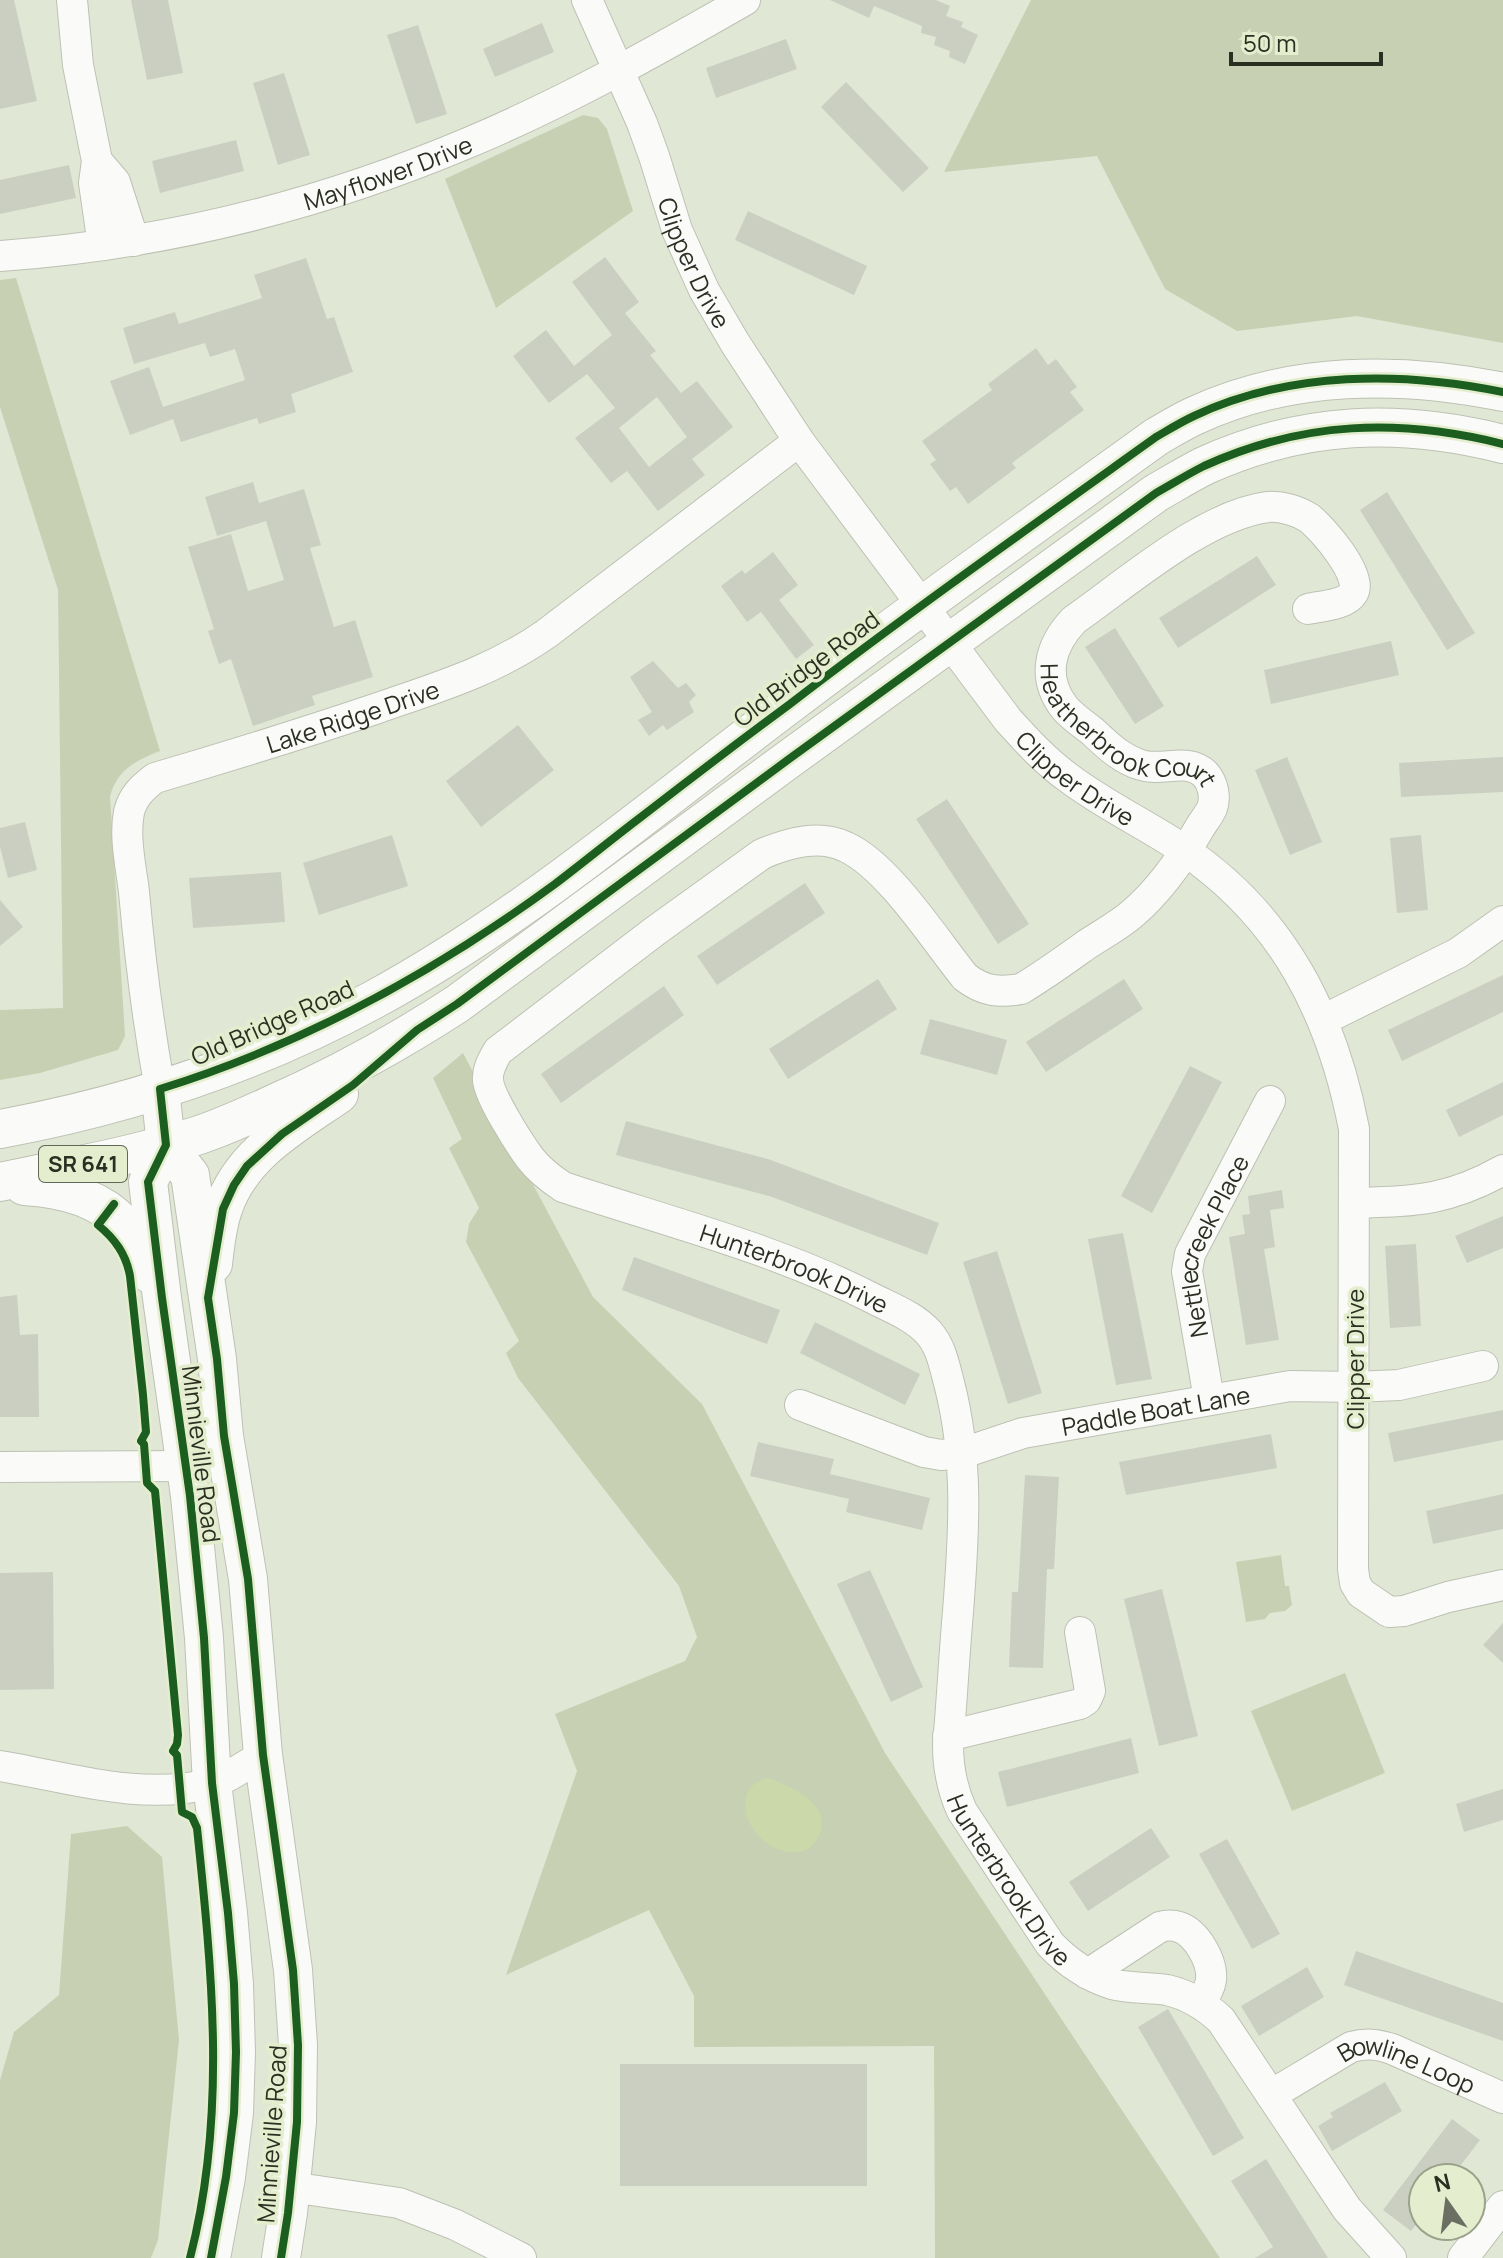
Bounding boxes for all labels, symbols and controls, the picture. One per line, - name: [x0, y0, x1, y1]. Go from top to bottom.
- scale bar: [1231, 16, 1381, 66]
- text: 50 m: [1243, 26, 1297, 59]
- street label: Mayflower Drive: [299, 127, 477, 217]
- street label: Clipper Drive: [651, 193, 739, 334]
- street label: Old Bridge Road: [726, 602, 886, 734]
- street label: Heatherbrook Court: [1034, 663, 1226, 792]
- street label: Lake Ridge Drive: [262, 672, 443, 760]
- street label: Clipper Drive: [1009, 723, 1141, 833]
- street label: Old Bridge Road: [185, 971, 359, 1073]
- road number: SR 641: [39, 1146, 127, 1182]
- street label: Nettlecreek Place: [1171, 1149, 1256, 1340]
- street label: Hunterbrook Drive: [696, 1215, 894, 1320]
- street label: Clipper Drive: [1338, 1289, 1371, 1429]
- street label: Minnieville Road: [175, 1364, 229, 1544]
- street label: Paddle Boat Lane: [1059, 1377, 1253, 1442]
- street label: Hunterbrook Drive: [940, 1789, 1078, 1973]
- street label: Bowline Loop: [1330, 2027, 1481, 2100]
- street label: Minnieville Road: [248, 2044, 294, 2224]
- north arrow: [1407, 2162, 1487, 2242]
- text: N: [1431, 2166, 1453, 2199]

